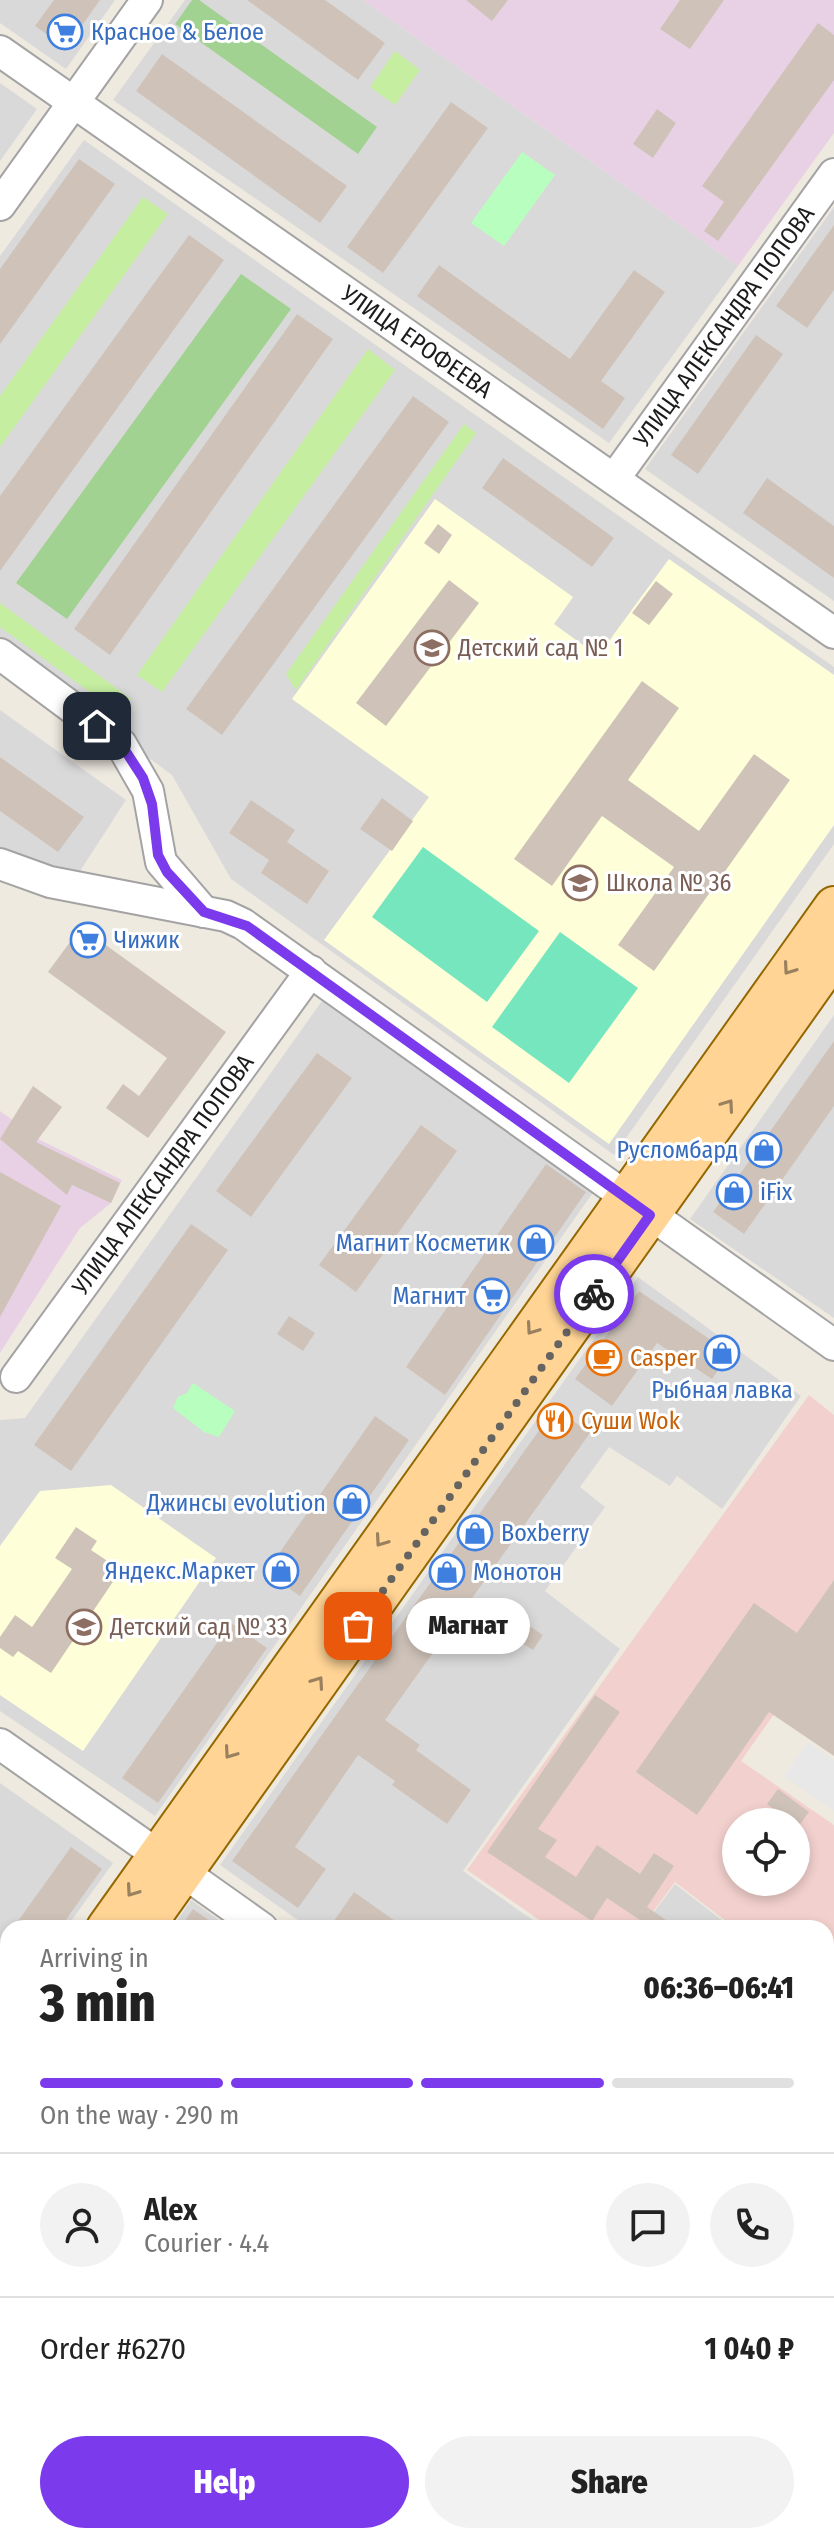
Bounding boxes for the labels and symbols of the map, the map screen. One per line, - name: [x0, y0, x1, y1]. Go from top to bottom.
- supermarket icon: Красное & Белое: [46, 13, 84, 51]
- place label: Красное & Белое: [91, 18, 264, 46]
- street label: УЛИЦА АЛЕКСАНДРА ПОПОВА: [627, 200, 820, 453]
- street label: УЛИЦА ЕРОФЕЕВА: [335, 279, 498, 404]
- school or university icon: Детский сад № 1: [413, 629, 451, 667]
- place label: Детский сад № 1: [457, 634, 623, 662]
- pin: [63, 692, 131, 760]
- school or university icon: Школа № 36: [561, 864, 599, 902]
- place label: Школа № 36: [606, 869, 731, 897]
- supermarket icon: Чижик: [69, 921, 107, 959]
- place label: Чижик: [114, 926, 180, 954]
- one-way arrow: [784, 960, 799, 975]
- street label: УЛИЦА АЛЕКСАНДРА ПОПОВА: [66, 1049, 260, 1301]
- one-way arrow: [718, 1100, 733, 1114]
- shop icon: Русломбард: [745, 1131, 783, 1169]
- place label: Русломбард: [616, 1136, 738, 1164]
- shop icon: iFix: [715, 1173, 753, 1211]
- place label: iFix: [760, 1178, 793, 1206]
- shop icon: Магнит Косметик: [517, 1224, 555, 1262]
- place label: Магнит Косметик: [336, 1229, 511, 1257]
- courier: [554, 1254, 634, 1334]
- supermarket icon: Магнит: [473, 1277, 511, 1315]
- place label: Магнит: [392, 1282, 466, 1310]
- one-way arrow: [527, 1321, 542, 1335]
- shop icon: Рыбная лавка: [703, 1334, 741, 1372]
- cafe icon: Casper: [585, 1339, 623, 1377]
- place label: Casper: [630, 1344, 697, 1372]
- place label: Рыбная лавка: [651, 1376, 793, 1404]
- restaurant icon: Суши Wok: [536, 1402, 574, 1440]
- place label: Суши Wok: [581, 1407, 681, 1435]
- shop icon: Джинсы evolution: [333, 1484, 371, 1522]
- place label: Джинсы evolution: [146, 1489, 326, 1517]
- shop icon: Boxberry: [456, 1514, 494, 1552]
- place label: Boxberry: [501, 1519, 589, 1547]
- one-way arrow: [376, 1532, 391, 1547]
- shop icon: Яндекс.Маркет: [262, 1552, 300, 1590]
- shop icon: Монотон: [428, 1553, 466, 1591]
- place label: Яндекс.Маркет: [105, 1557, 255, 1585]
- place label: Монотон: [473, 1558, 562, 1586]
- pin: [324, 1592, 392, 1660]
- callout: Магнат: [406, 1598, 530, 1654]
- school or university icon: Детский сад № 33: [65, 1608, 103, 1646]
- place label: Детский сад № 33: [109, 1613, 288, 1641]
- one-way arrow: [309, 1676, 323, 1690]
- one-way arrow: [226, 1744, 240, 1758]
- one-way arrow: [127, 1883, 142, 1897]

